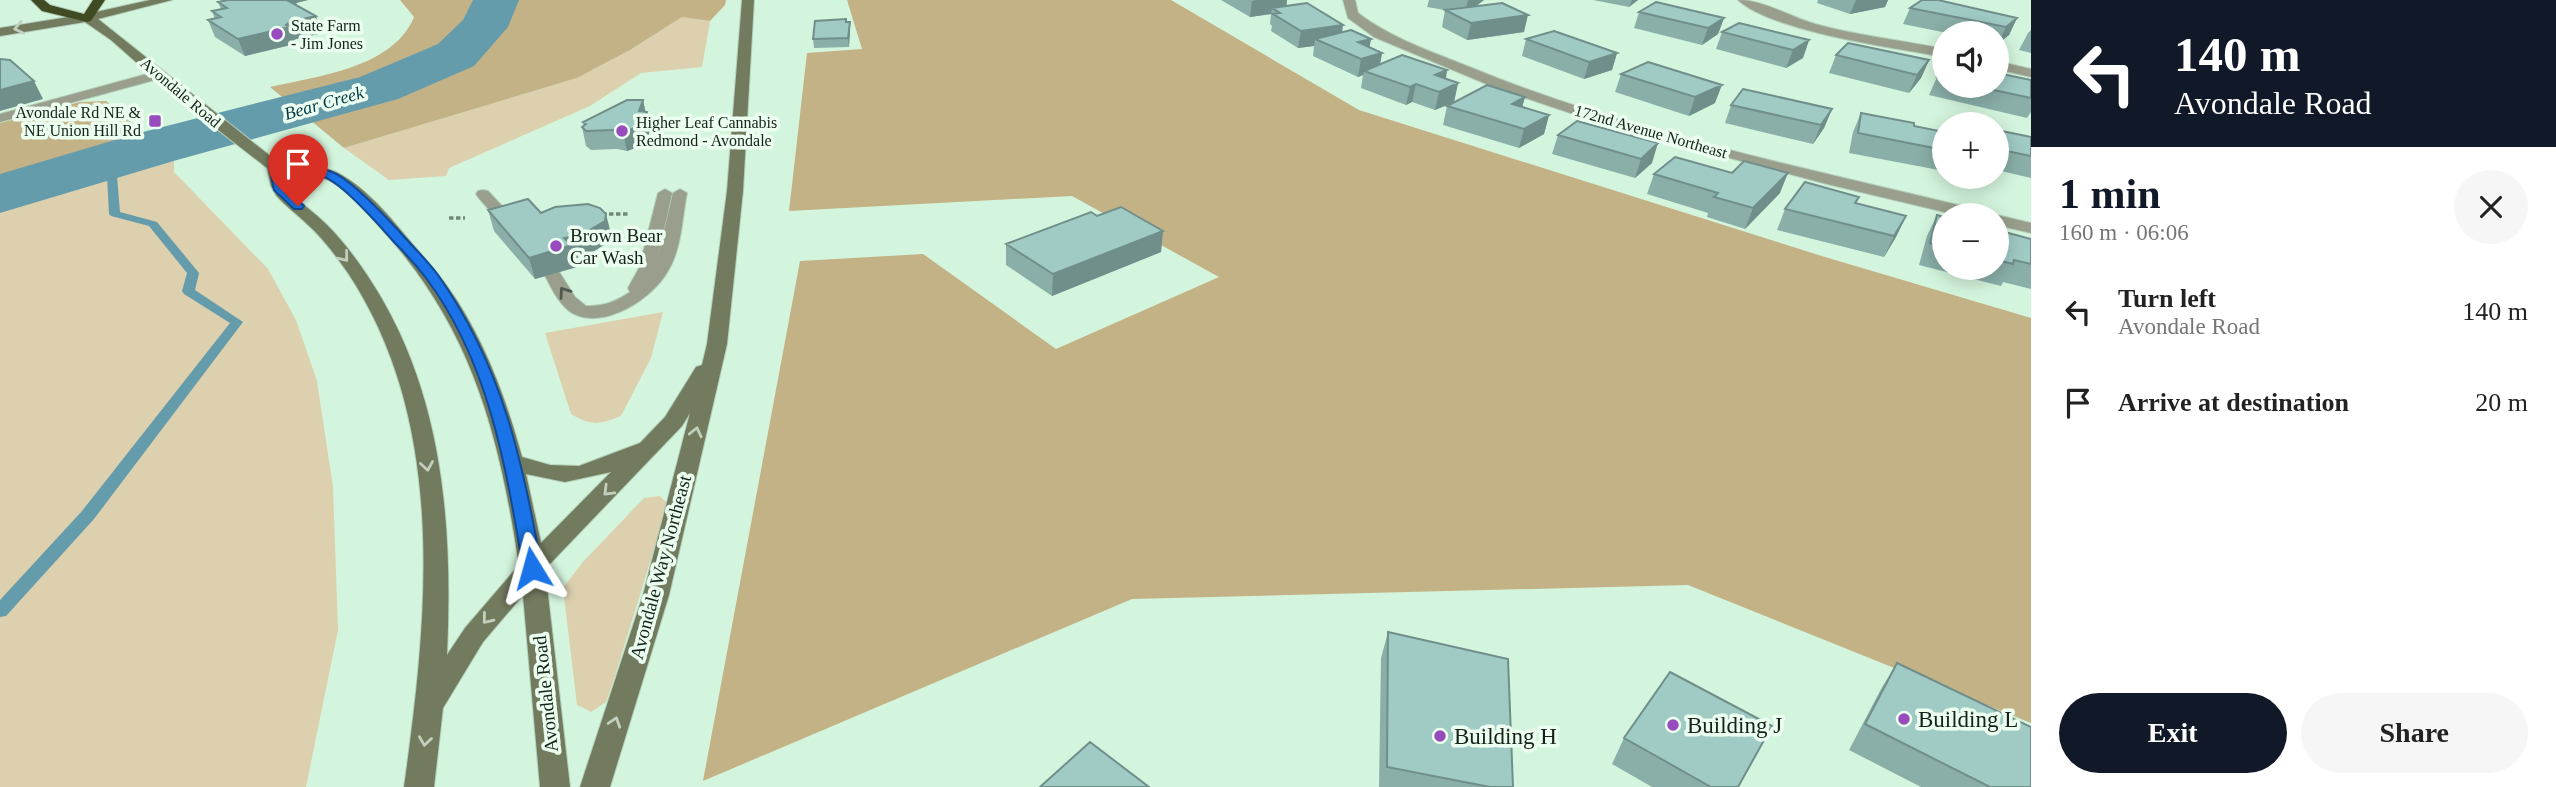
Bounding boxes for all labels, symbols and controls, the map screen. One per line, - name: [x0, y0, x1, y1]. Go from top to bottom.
- place label: State Farm - Jim Jones: [291, 17, 363, 52]
- one-way arrow: [13, 19, 25, 34]
- map controls: [1932, 21, 2009, 280]
- button: sound: [1932, 21, 2009, 98]
- marker: State Farm - Jim Jones: [269, 26, 285, 42]
- text: 140 m: [2174, 27, 2301, 82]
- icon: left: [2059, 28, 2150, 119]
- street label: Avondale Road: [137, 54, 224, 131]
- water label: Bear Creek: [282, 82, 367, 124]
- text: Avondale Road: [2174, 85, 2372, 121]
- street label: 172nd Avenue Northeast: [1573, 102, 1730, 162]
- place label: Avondale Rd NE & NE Union Hill Rd: [16, 104, 142, 139]
- button: +: [1932, 112, 2009, 189]
- marker: Avondale Rd NE & NE Union Hill Rd: [147, 113, 163, 129]
- place label: Higher Leaf Cannabis Redmond - Avondale: [636, 114, 777, 149]
- marker: Higher Leaf Cannabis Redmond - Avondale: [614, 123, 630, 139]
- pin: [268, 134, 328, 206]
- icon: arrive: [279, 145, 317, 183]
- button: close: [2454, 170, 2528, 244]
- text: 1 min: [2059, 171, 2161, 217]
- button: −: [1932, 203, 2009, 280]
- text: 160 m · 06:06: [2059, 220, 2189, 245]
- place label: Brown Bear Car Wash: [570, 225, 663, 268]
- marker: Brown Bear Car Wash: [548, 238, 564, 254]
- one-way arrow: [336, 249, 349, 261]
- text: Turn left: [2118, 284, 2216, 313]
- one-way arrow: [560, 287, 573, 300]
- icon: left: [2059, 293, 2097, 331]
- text: 140 m: [2462, 297, 2528, 326]
- text: Avondale Road: [2118, 314, 2260, 339]
- icon: arrive: [2059, 384, 2097, 422]
- text: Arrive at destination: [2118, 388, 2349, 417]
- text: 20 m: [2475, 388, 2528, 417]
- one-way arrow: [688, 426, 703, 438]
- one-way arrow: [419, 460, 434, 471]
- street label: Avondale Way Northeast: [626, 472, 695, 662]
- one-way arrow: [604, 483, 616, 495]
- position arrow: [495, 531, 569, 605]
- one-way arrow: [483, 611, 496, 623]
- street label: Avondale Road: [529, 634, 562, 753]
- button: Exit: [2059, 693, 2287, 773]
- button: Share: [2301, 693, 2528, 773]
- place label: Building L: [1918, 707, 2018, 732]
- marker: Building L: [1896, 711, 1912, 727]
- place label: Building J: [1687, 713, 1782, 738]
- one-way arrow: [607, 716, 622, 728]
- marker: Building J: [1665, 717, 1681, 733]
- place label: Building H: [1454, 724, 1557, 749]
- marker: Building H: [1432, 728, 1448, 744]
- one-way arrow: [418, 735, 433, 747]

